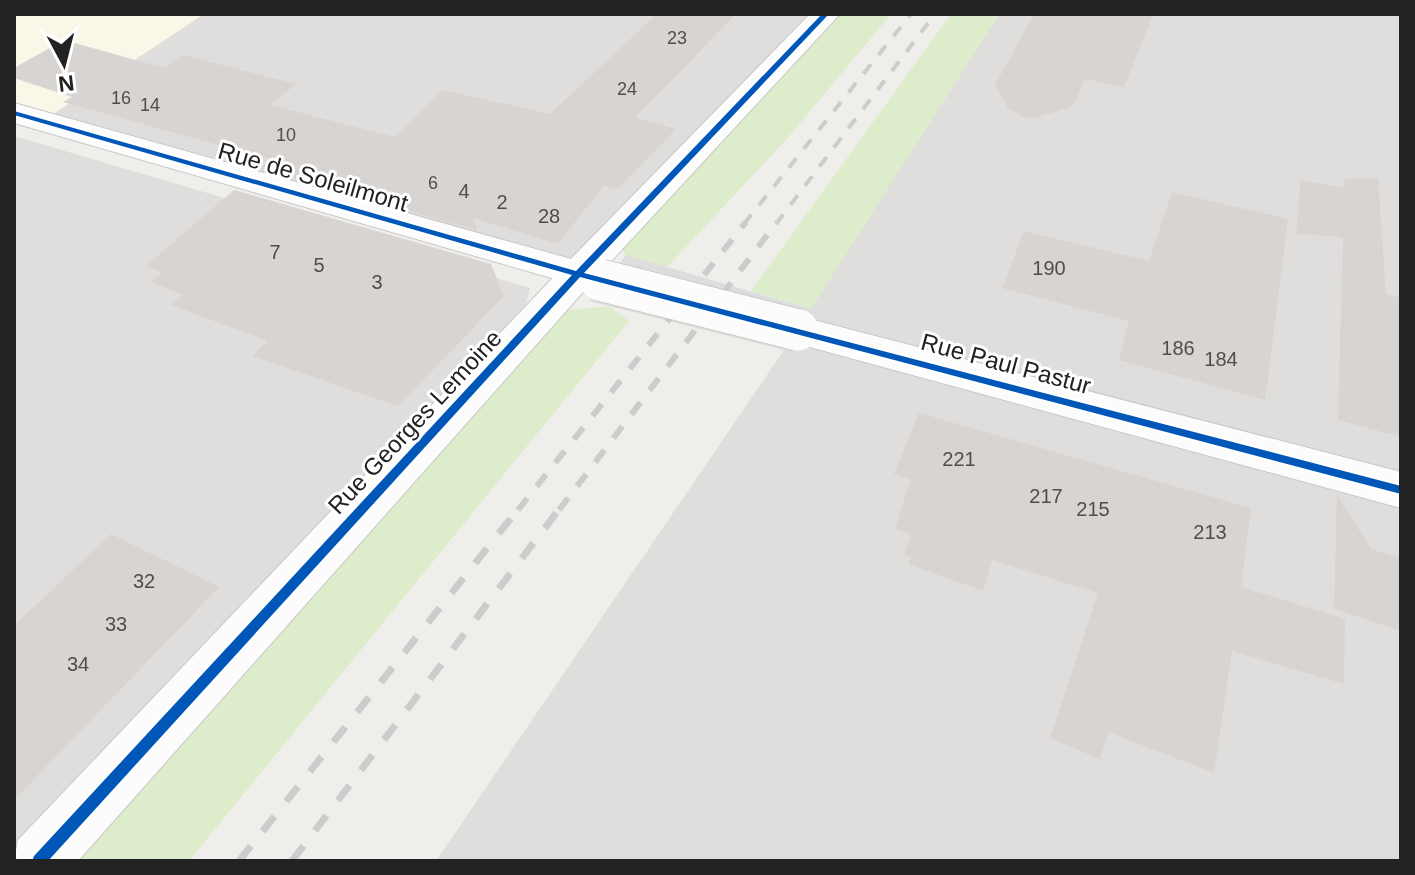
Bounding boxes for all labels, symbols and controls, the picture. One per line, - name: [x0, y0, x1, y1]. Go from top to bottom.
- north arrow: [24, 24, 104, 104]
- house number: 23: [667, 28, 687, 48]
- text: N: [57, 70, 76, 97]
- house number: 24: [617, 79, 637, 99]
- house number: 16: [111, 88, 131, 108]
- house number: 14: [140, 95, 160, 115]
- house number: 10: [276, 125, 296, 145]
- street label: Rue de Soleilmont: [215, 137, 411, 217]
- house number: 6: [428, 173, 438, 193]
- house number: 4: [458, 180, 470, 202]
- house number: 2: [496, 191, 508, 213]
- house number: 28: [538, 205, 560, 227]
- house number: 7: [269, 241, 281, 263]
- house number: 5: [313, 254, 325, 276]
- house number: 190: [1032, 257, 1066, 279]
- house number: 3: [371, 271, 383, 293]
- street label: Rue Georges Lemoine: [322, 324, 507, 519]
- street label: Rue Paul Pastur: [918, 328, 1094, 399]
- house number: 186: [1161, 337, 1195, 359]
- house number: 184: [1204, 348, 1238, 370]
- house number: 221: [942, 448, 976, 470]
- house number: 217: [1029, 485, 1063, 507]
- house number: 215: [1076, 498, 1110, 520]
- house number: 213: [1193, 521, 1227, 543]
- house number: 32: [133, 570, 155, 592]
- house number: 33: [105, 613, 127, 635]
- house number: 34: [67, 653, 89, 675]

